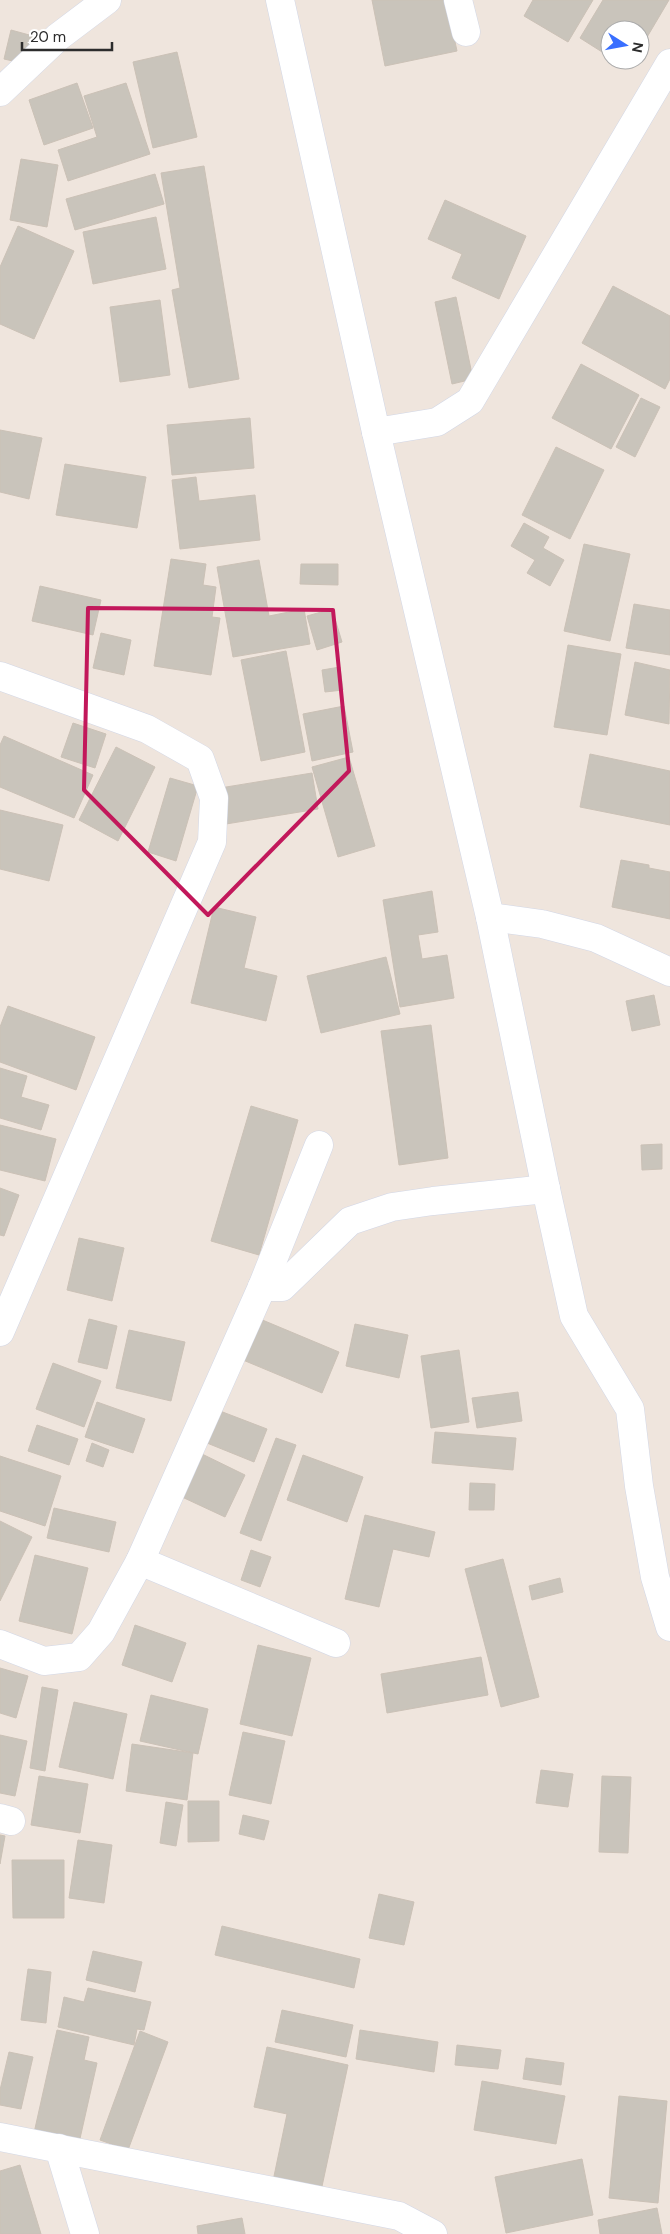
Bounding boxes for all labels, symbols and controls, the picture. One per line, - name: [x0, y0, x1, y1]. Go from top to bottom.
- scale bar: [22, 20, 112, 52]
- north arrow: [600, 20, 650, 70]
- text: 20 m: [30, 27, 66, 47]
- text: N: [628, 41, 648, 54]

